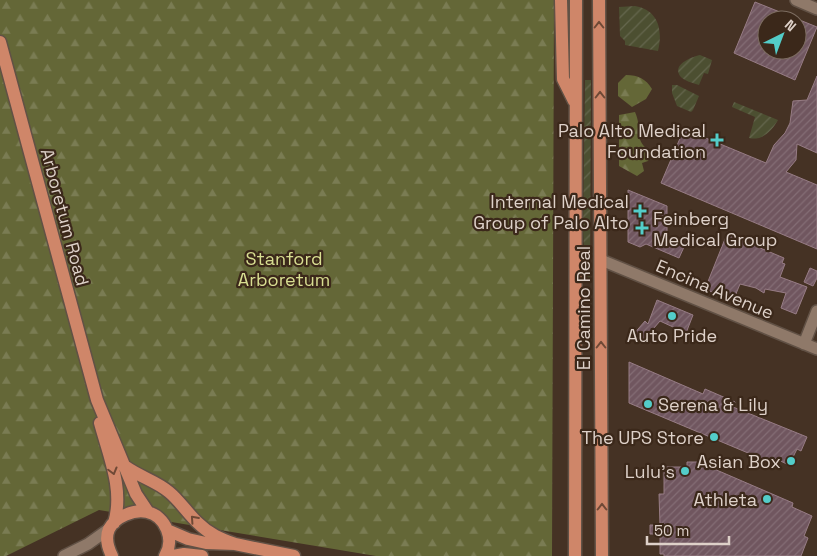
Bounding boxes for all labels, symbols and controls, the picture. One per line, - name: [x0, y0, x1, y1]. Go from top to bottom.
- north arrow: [757, 10, 807, 60]
- text: N: [781, 16, 800, 35]
- one-way arrow: [594, 21, 604, 28]
- one-way arrow: [595, 91, 605, 98]
- place label: Palo Alto Medical Foundation: [558, 119, 706, 163]
- marker: Palo Alto Medical Foundation: [710, 133, 724, 147]
- street label: Arboretum Road: [36, 146, 94, 288]
- place label: Internal Medical Group of Palo Alto: [473, 190, 629, 234]
- marker: Internal Medical Group of Palo Alto: [633, 204, 647, 218]
- place label: Feinberg Medical Group: [653, 207, 777, 251]
- marker: Feinberg Medical Group: [635, 221, 649, 235]
- street label: El Camino Real: [572, 246, 595, 370]
- park label: Stanford Arboretum: [238, 247, 330, 291]
- street label: Encina Avenue: [653, 254, 777, 324]
- marker: Auto Pride: [666, 310, 678, 322]
- place label: Auto Pride: [627, 324, 717, 347]
- one-way arrow: [596, 341, 606, 348]
- place label: Serena & Lily: [658, 393, 768, 416]
- marker: Serena & Lily: [642, 398, 654, 410]
- place label: The UPS Store: [581, 426, 704, 449]
- marker: The UPS Store: [708, 431, 720, 443]
- place label: Asian Box: [697, 450, 781, 473]
- marker: Asian Box: [785, 455, 797, 467]
- place label: Lulu's: [625, 460, 675, 483]
- marker: Lulu's: [679, 465, 691, 477]
- one-way arrow: [107, 466, 118, 475]
- place label: Athleta: [693, 488, 757, 511]
- marker: Athleta: [761, 493, 773, 505]
- one-way arrow: [597, 503, 607, 511]
- scale bar: [647, 514, 730, 546]
- one-way arrow: [191, 515, 200, 524]
- text: 50 m: [654, 521, 689, 540]

